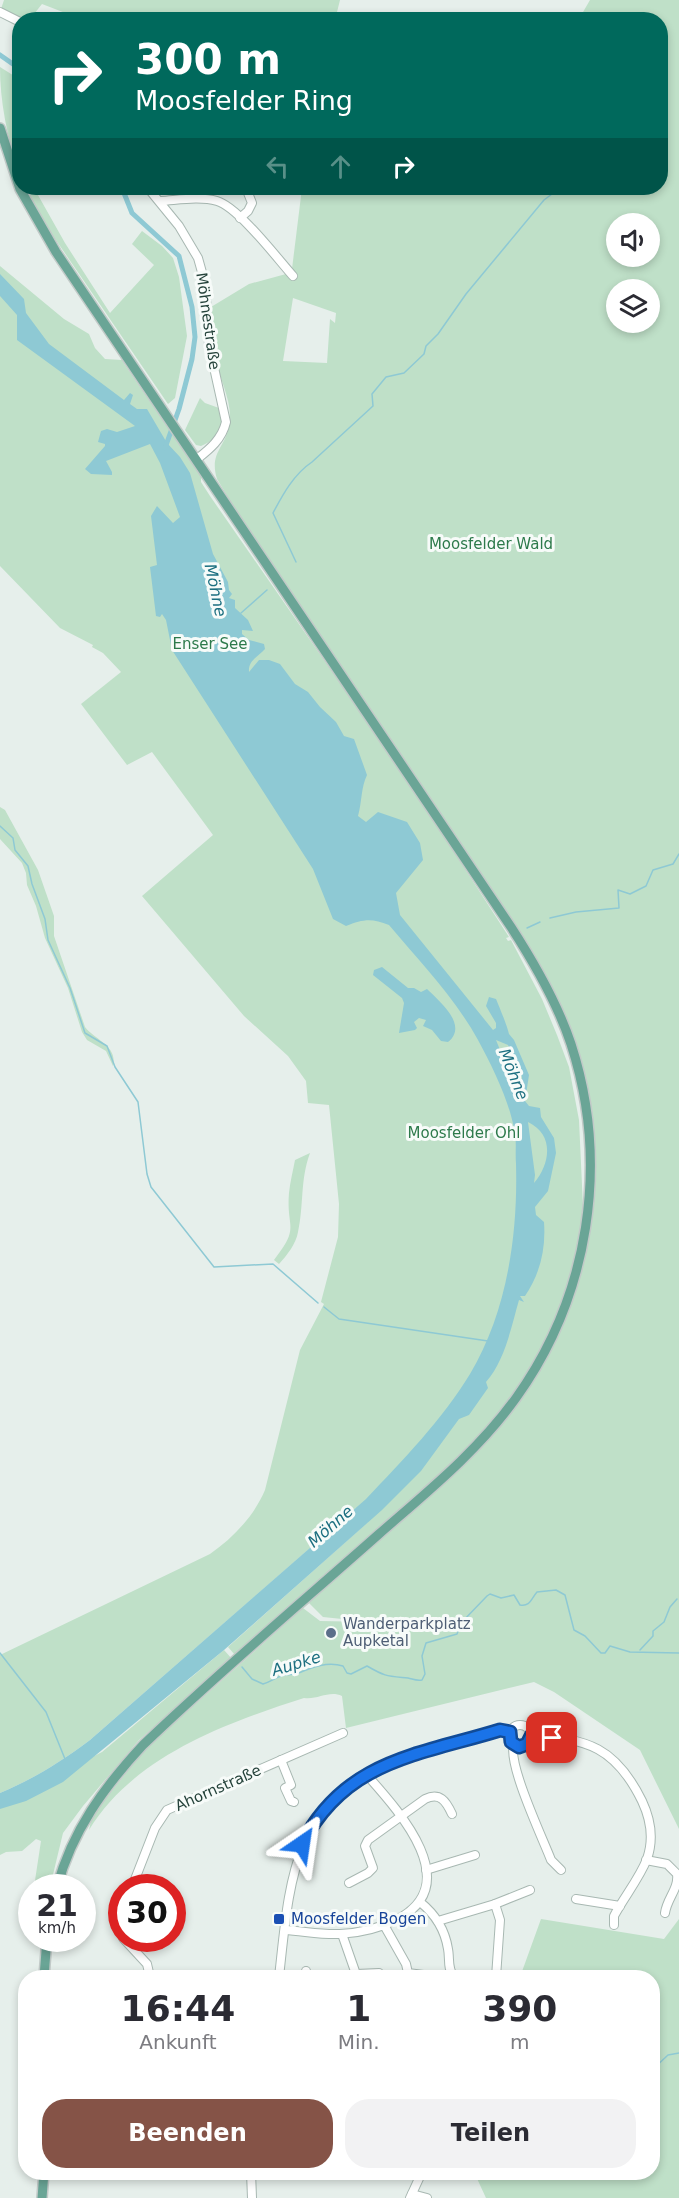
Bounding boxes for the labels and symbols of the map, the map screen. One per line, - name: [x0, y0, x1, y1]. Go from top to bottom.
- street label: Möhnestraße: [192, 271, 224, 371]
- park label: Moosfelder Wald: [429, 535, 553, 553]
- water label: Möhne: [201, 562, 230, 619]
- park label: Enser See: [173, 635, 247, 653]
- water label: Möhne: [495, 1046, 532, 1103]
- park label: Moosfelder Ohl: [408, 1124, 520, 1142]
- water label: Möhne: [304, 1501, 357, 1551]
- place label: Wanderparkplatz Aupketal: [343, 1615, 471, 1650]
- marker: Wanderparkplatz Aupketal: [324, 1626, 338, 1640]
- water label: Aupke: [268, 1647, 323, 1680]
- pin: [526, 1712, 577, 1763]
- street label: Ahornstraße: [172, 1761, 264, 1815]
- position arrow: [270, 1812, 334, 1876]
- speed limit sign: 30: [108, 1874, 186, 1952]
- place label: Moosfelder Bogen: [291, 1910, 426, 1928]
- marker: Moosfelder Bogen: [272, 1912, 286, 1926]

